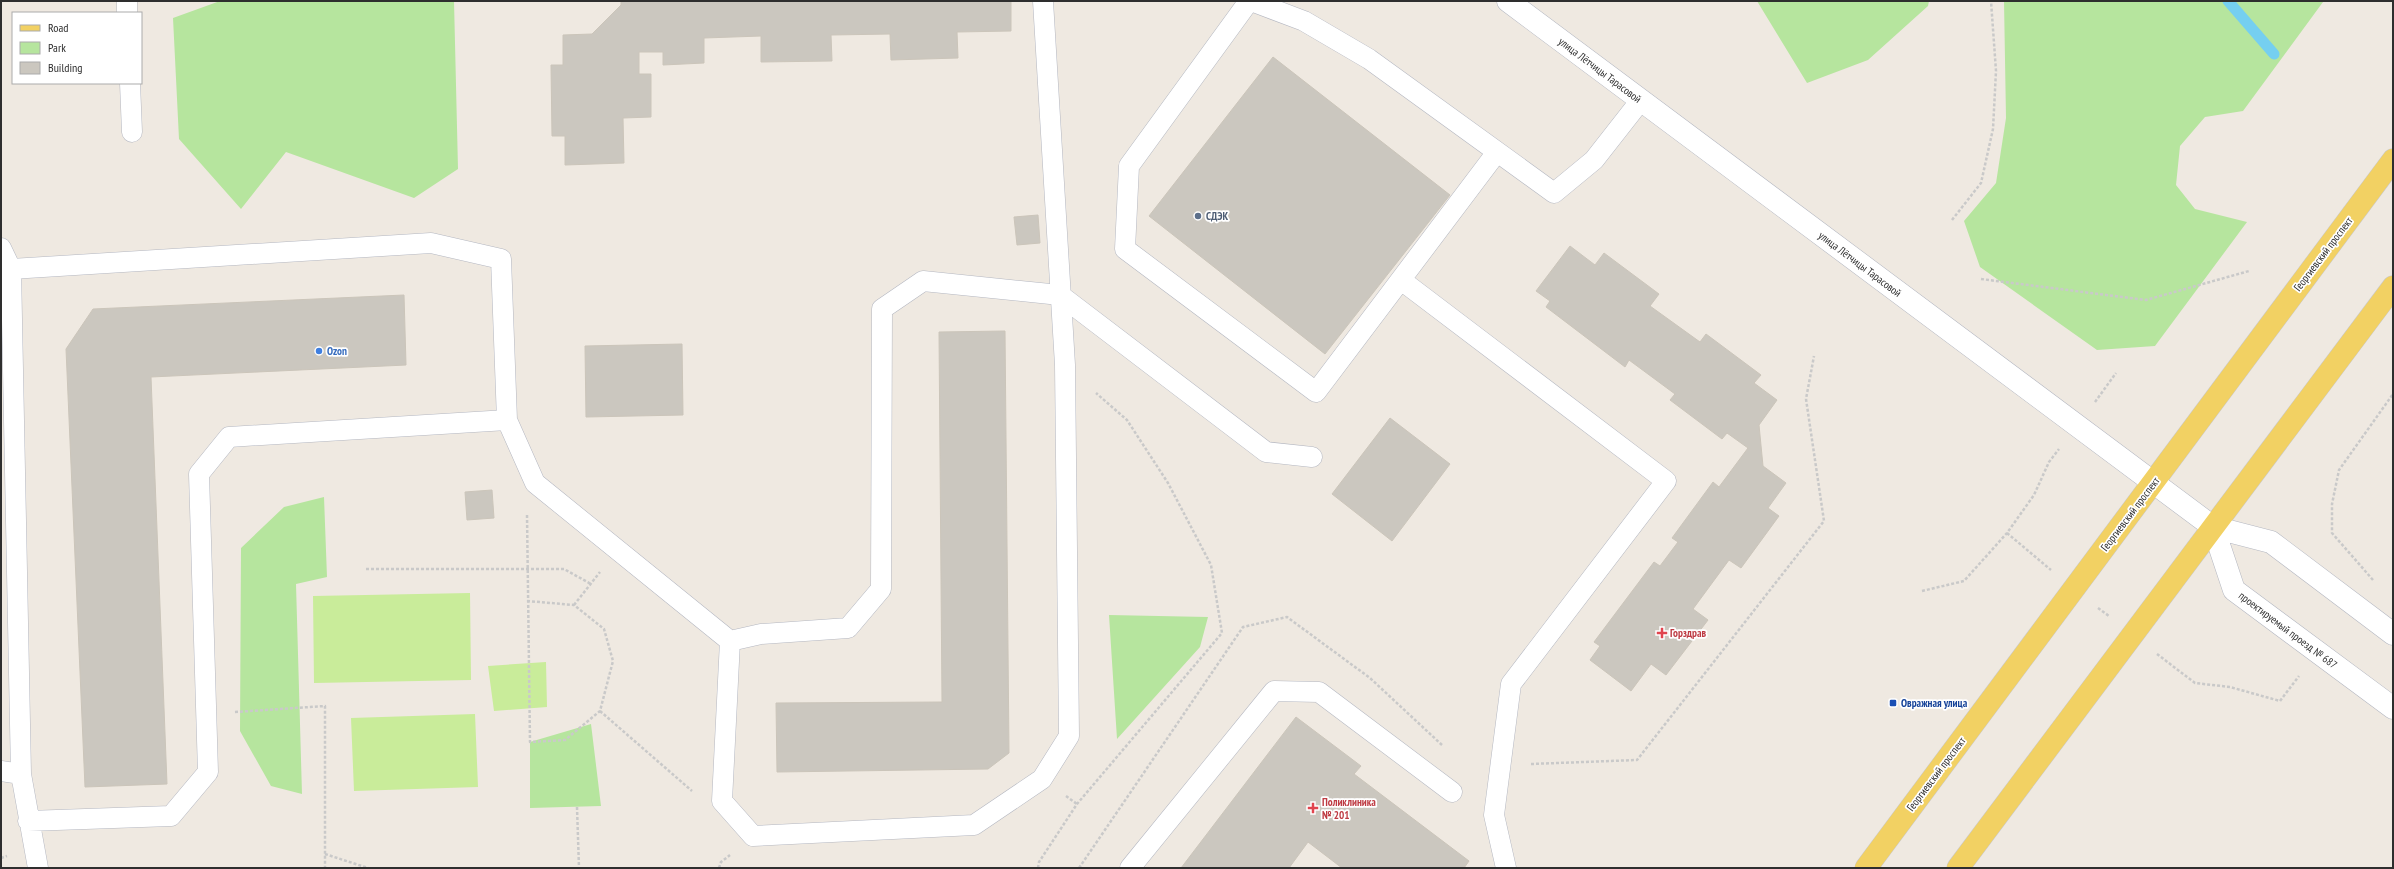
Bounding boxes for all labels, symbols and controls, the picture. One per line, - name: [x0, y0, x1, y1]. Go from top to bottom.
- legend: [12, 12, 142, 84]
- text: Road: [48, 20, 68, 35]
- street label: улица Лётчицы Тарасовой: [1556, 34, 1644, 106]
- text: Park: [48, 40, 66, 55]
- text: Building: [48, 60, 83, 75]
- place label: СДЭК: [1206, 209, 1229, 223]
- marker: СДЭК: [1193, 211, 1203, 221]
- street label: Георгиевский проспект: [2291, 214, 2356, 294]
- street label: улица Лётчицы Тарасовой: [1816, 228, 1904, 300]
- place label: Ozon: [327, 344, 347, 358]
- marker: Ozon: [314, 346, 324, 356]
- street label: Георгиевский проспект: [2098, 474, 2163, 554]
- street label: проектируемый проезд № 687: [2236, 588, 2340, 672]
- place label: Горздрав: [1670, 626, 1706, 640]
- marker: Горздрав: [1657, 628, 1667, 638]
- place label: Овражная улица: [1901, 696, 1968, 710]
- marker: Овражная улица: [1888, 698, 1898, 708]
- street label: Георгиевский проспект: [1904, 734, 1969, 814]
- place label: Поликлиника № 201: [1322, 795, 1376, 822]
- marker: Поликлиника № 201: [1307, 802, 1319, 814]

